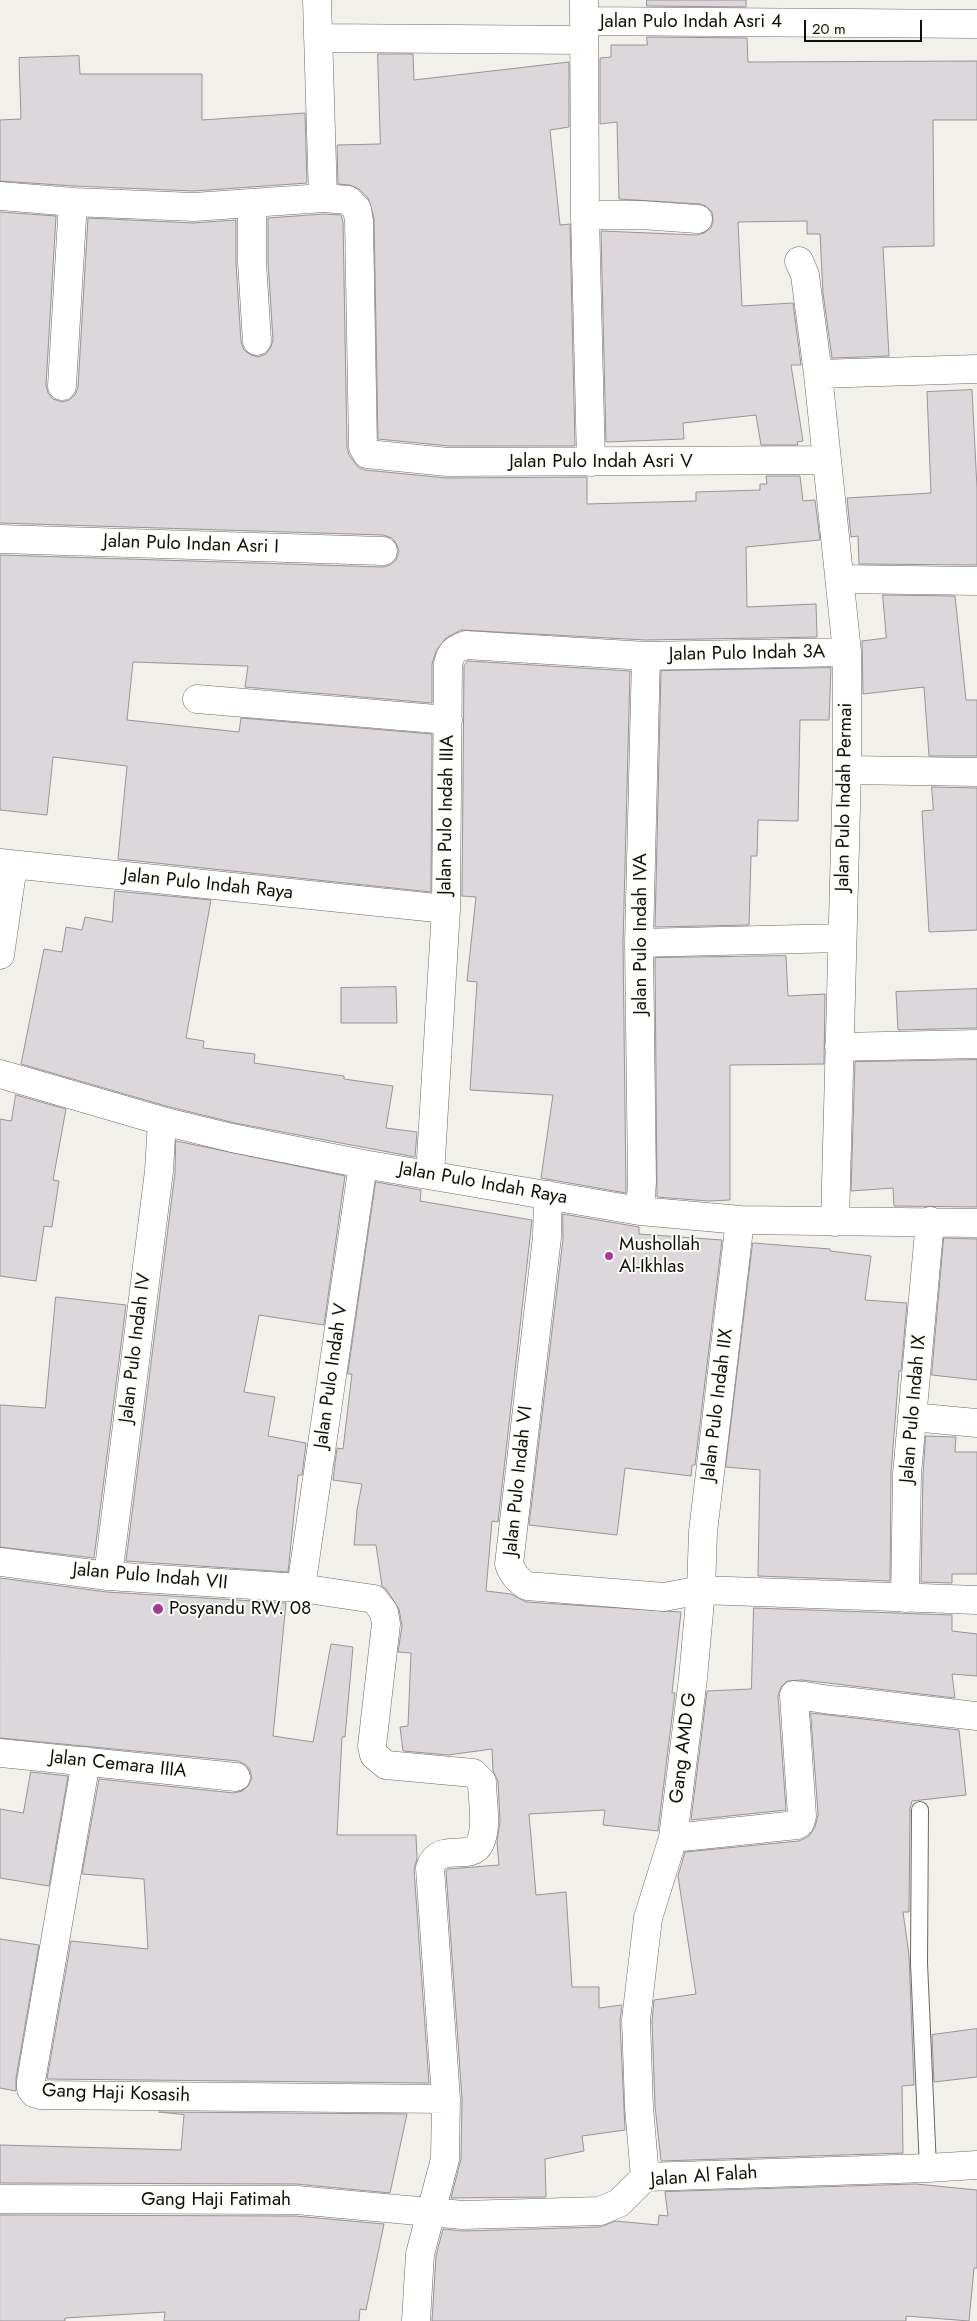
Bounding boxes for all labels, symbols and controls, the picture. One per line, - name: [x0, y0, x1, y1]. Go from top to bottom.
- scale bar: [807, 10, 924, 42]
- street label: Jalan Pulo Indah Asri 4: [600, 11, 782, 33]
- text: 20 m: [812, 18, 846, 40]
- street label: Jalan Pulo Indah Asri V: [509, 451, 693, 473]
- street label: Jalan Pulo Indan Asri I: [103, 531, 279, 559]
- street label: Jalan Pulo Indah 3A: [669, 641, 825, 667]
- street label: Jalan Pulo Indah Permai: [832, 702, 858, 892]
- street label: Jalan Pulo Indah IIIA: [434, 735, 460, 895]
- street label: Jalan Pulo Indah IVA: [630, 853, 652, 1015]
- street label: Jalan Pulo Indah Raya: [122, 865, 294, 905]
- street label: Jalan Pulo Indah Raya: [397, 1158, 569, 1210]
- place label: Mushollah Al-Ikhlas: [619, 1234, 700, 1278]
- marker: Mushollah Al-Ikhlas: [603, 1250, 615, 1262]
- street label: Jalan Pulo Indah IV: [115, 1272, 157, 1424]
- street label: Jalan Pulo Indah V: [311, 1302, 353, 1450]
- street label: Jalan Pulo Indah IIX: [697, 1327, 739, 1483]
- street label: Jalan Pulo Indah IX: [896, 1334, 932, 1484]
- street label: Jalan Pulo Indah VI: [500, 1405, 538, 1557]
- street label: Jalan Pulo Indah VII: [72, 1559, 228, 1595]
- place label: Posyandu RW. 08: [169, 1598, 311, 1620]
- marker: Posyandu RW. 08: [151, 1602, 165, 1616]
- street label: Gang AMD G: [666, 1691, 702, 1805]
- street label: Jalan Cemara IIIA: [48, 1746, 188, 1784]
- street label: Gang Haji Kosasih: [41, 2080, 191, 2108]
- street label: Jalan Al Falah: [650, 2162, 758, 2192]
- street label: Gang Haji Fatimah: [141, 2189, 291, 2211]

